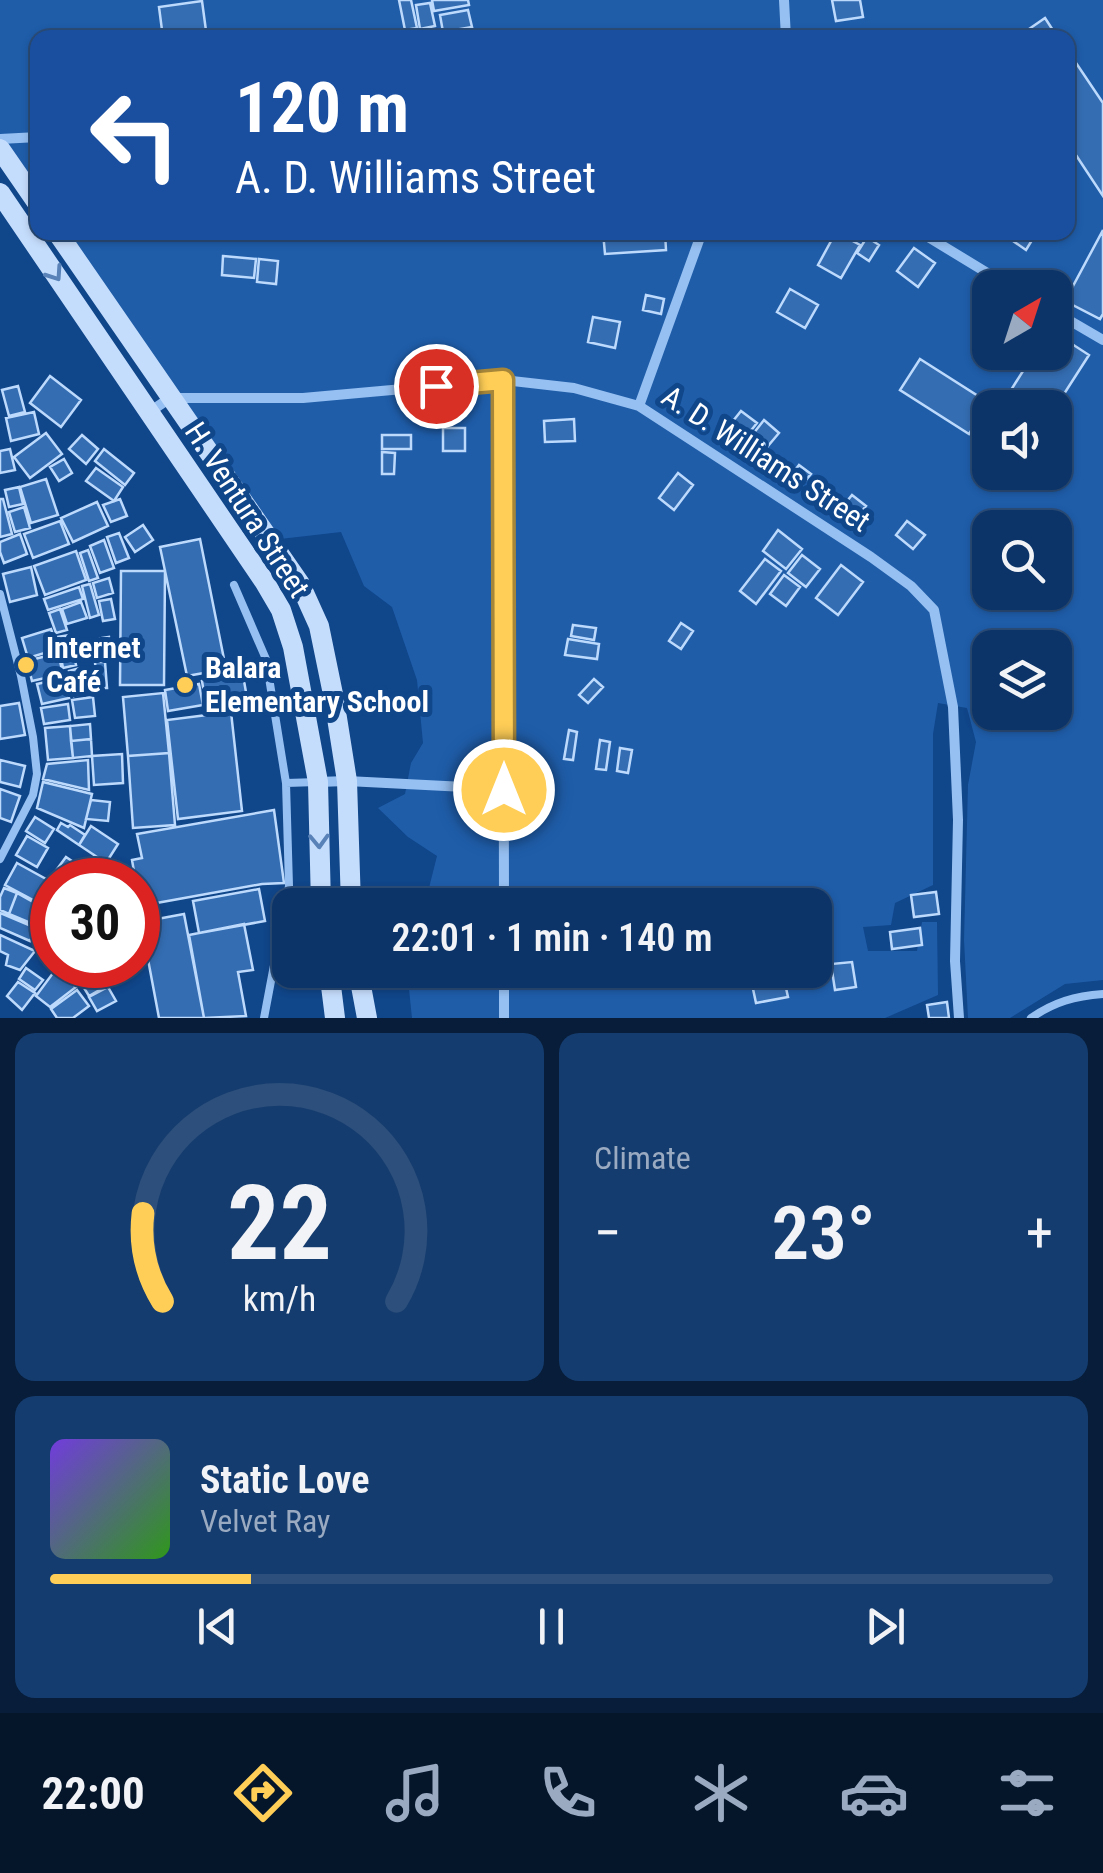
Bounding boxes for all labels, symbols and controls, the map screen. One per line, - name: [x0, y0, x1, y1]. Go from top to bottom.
- text: 120 m: [235, 67, 409, 149]
- icon: left: [70, 70, 200, 200]
- text: A. D. Williams Street: [235, 151, 596, 204]
- one-way arrow: [42, 264, 61, 282]
- north arrow: [972, 270, 1072, 370]
- map controls: [972, 270, 1072, 730]
- pin: [394, 344, 479, 429]
- icon: arrive: [409, 359, 464, 414]
- street label: A. D. Williams Street: [656, 378, 877, 539]
- button: sound: [972, 390, 1072, 490]
- street label: H. Ventura Street: [178, 416, 317, 604]
- button: search: [972, 510, 1072, 610]
- place label: Internet Café: [46, 630, 141, 699]
- button: layers: [972, 630, 1072, 730]
- place label: Balara Elementary School: [205, 650, 429, 719]
- marker: Internet Café: [15, 654, 37, 676]
- marker: Balara Elementary School: [174, 674, 196, 696]
- position arrow: [452, 738, 556, 842]
- one-way arrow: [308, 833, 329, 849]
- speed limit sign: 30: [30, 858, 160, 988]
- text: 22:01 · 1 min · 140 m: [392, 916, 712, 960]
- text: Climate: [594, 1139, 691, 1177]
- text: 22: [227, 1163, 332, 1284]
- text: 23°: [771, 1189, 876, 1277]
- text: −: [594, 1201, 622, 1265]
- text: +: [1026, 1201, 1053, 1265]
- text: km/h: [243, 1278, 316, 1320]
- text: Static Love: [200, 1458, 369, 1502]
- text: Velvet Ray: [200, 1502, 330, 1540]
- icon: previous: [190, 1599, 245, 1654]
- icon: pause: [524, 1599, 579, 1654]
- icon: next: [858, 1599, 913, 1654]
- icon: directions: [228, 1758, 298, 1828]
- icon: music: [380, 1758, 450, 1828]
- icon: phone: [533, 1758, 603, 1828]
- icon: climate: [686, 1758, 756, 1828]
- icon: car: [839, 1758, 909, 1828]
- icon: filters: [992, 1758, 1062, 1828]
- text: 22:00: [41, 1767, 145, 1820]

